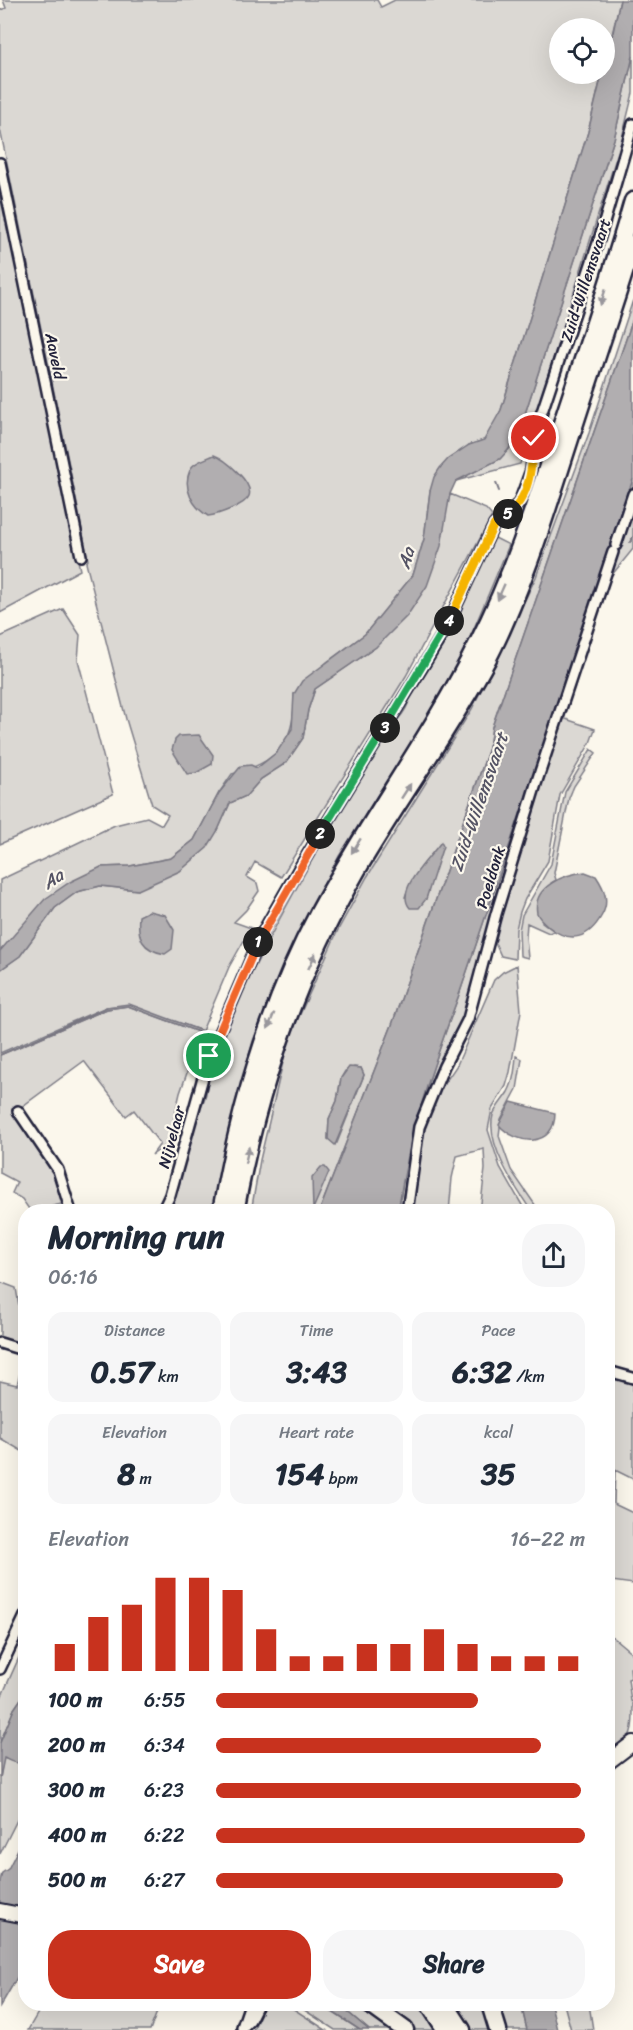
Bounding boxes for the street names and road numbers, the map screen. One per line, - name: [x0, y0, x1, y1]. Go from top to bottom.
- street label: Zuid-Willemsvaart: [552, 215, 619, 346]
- street label: Aaveld: [36, 329, 75, 384]
- street label: Poeldonk: [467, 842, 514, 912]
- street label: Nijvelaar: [149, 1101, 194, 1172]

